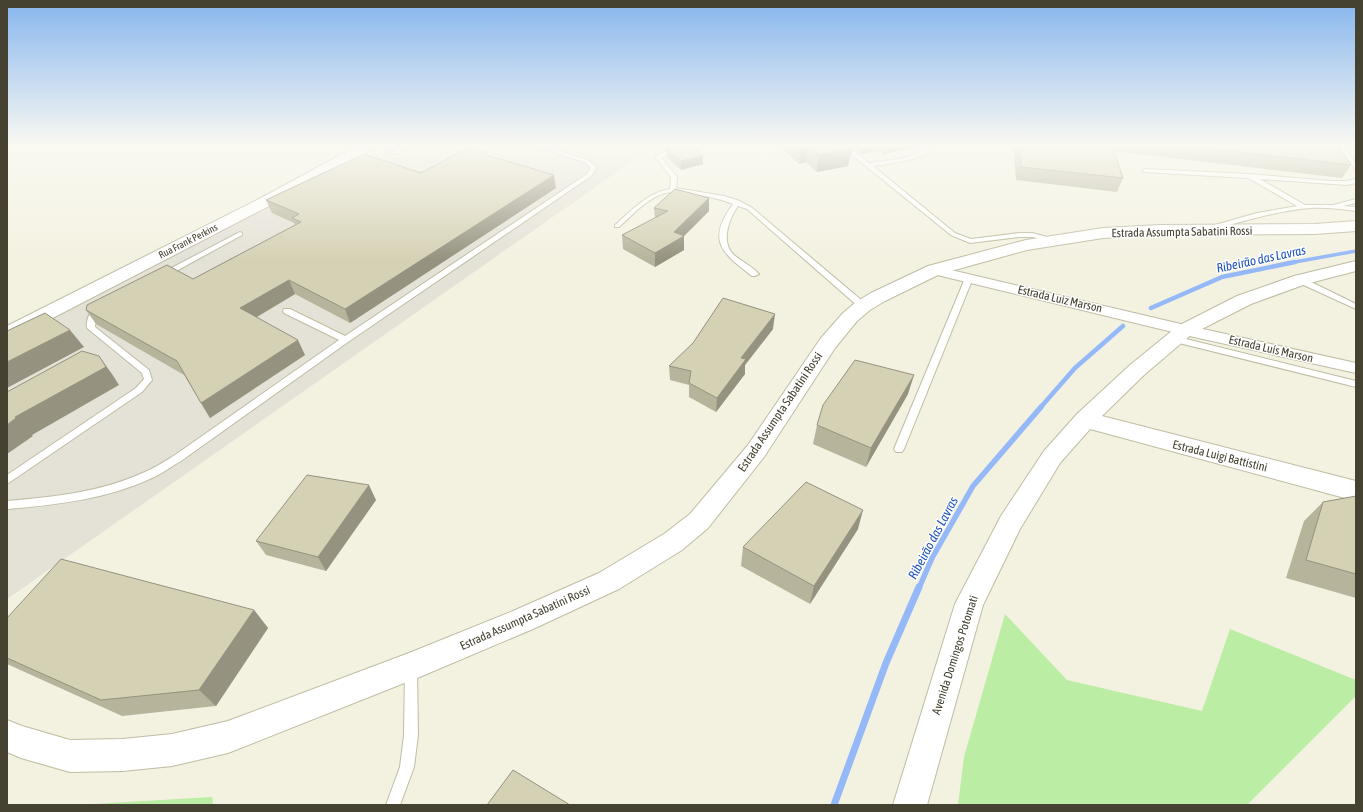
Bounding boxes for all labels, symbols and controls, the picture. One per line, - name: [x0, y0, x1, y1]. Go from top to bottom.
- street label: Rua Frank Perkins: [157, 221, 220, 261]
- street label: Estrada Assumpta Sabatini Rossi: [1111, 224, 1253, 240]
- water label: Ribeirão das Lavras: [1215, 242, 1307, 276]
- street label: Estrada Luiz Marson: [1016, 282, 1104, 316]
- street label: Estrada Luís Marson: [1227, 332, 1315, 366]
- street label: Estrada Assumpta Sabatini Rossi: [735, 350, 825, 474]
- street label: Estrada Luigi Battistini: [1171, 437, 1269, 475]
- water label: Ribeirão das Lavras: [905, 494, 961, 582]
- street label: Estrada Assumpta Sabatini Rossi: [458, 583, 592, 653]
- street label: Avenida Domingos Potomati: [929, 594, 981, 716]

